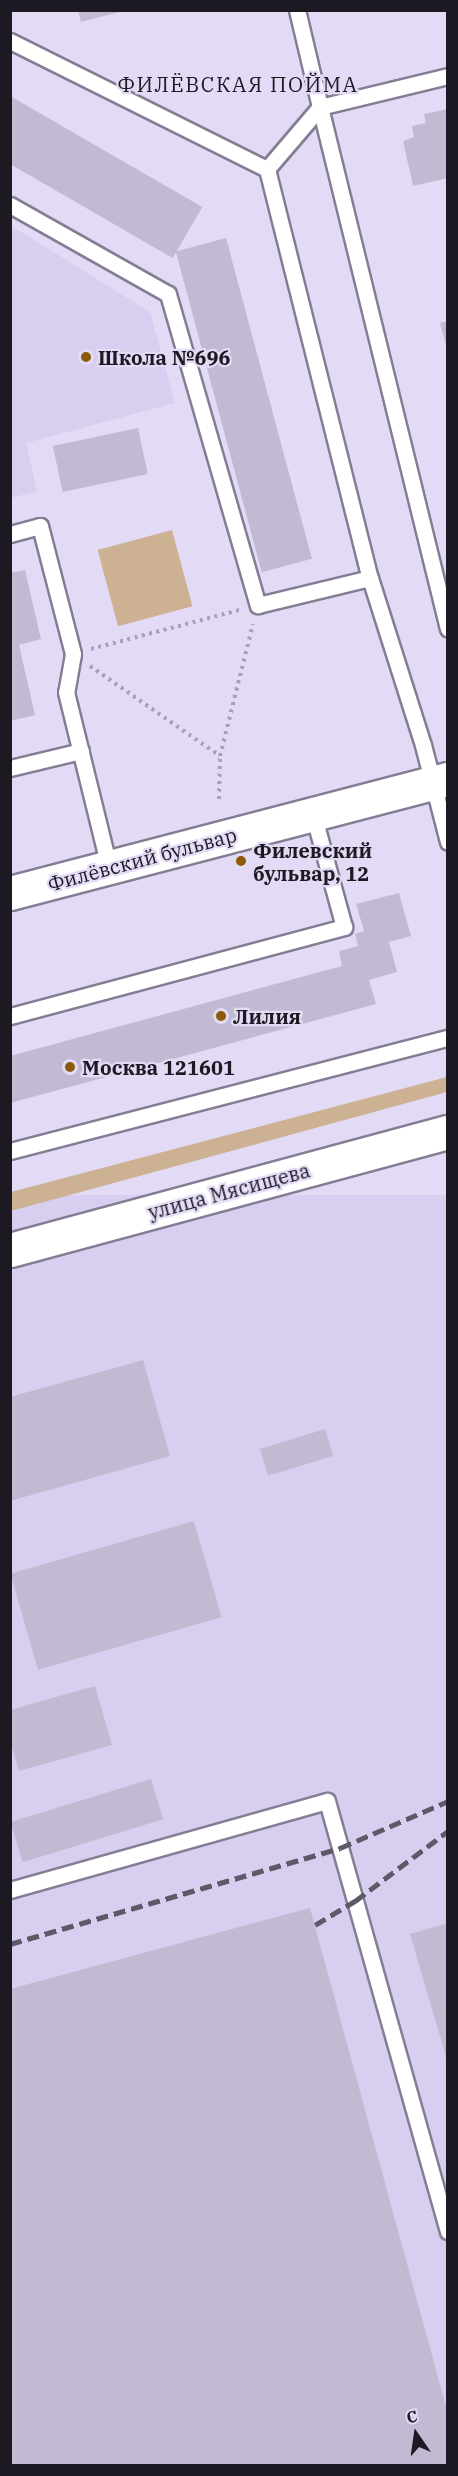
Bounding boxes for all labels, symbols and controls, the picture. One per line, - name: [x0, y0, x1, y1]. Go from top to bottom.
- district label: ФИЛЁВСКАЯ ПОЙМА: [118, 71, 358, 97]
- place label: Школа №696: [98, 345, 231, 369]
- marker: Школа №696: [79, 350, 93, 364]
- street label: Филёвский бульвар: [45, 822, 239, 896]
- place label: Филевский бульвар, 12: [253, 838, 372, 885]
- marker: Филевский бульвар, 12: [234, 854, 248, 868]
- place label: Лилия: [233, 1004, 301, 1028]
- marker: Лилия: [214, 1009, 228, 1023]
- place label: Москва 121601: [82, 1055, 235, 1079]
- marker: Москва 121601: [63, 1060, 77, 1074]
- street label: улица Мясищева: [145, 1158, 313, 1224]
- north arrow: [386, 2404, 446, 2464]
- text: С: [405, 2406, 419, 2427]

